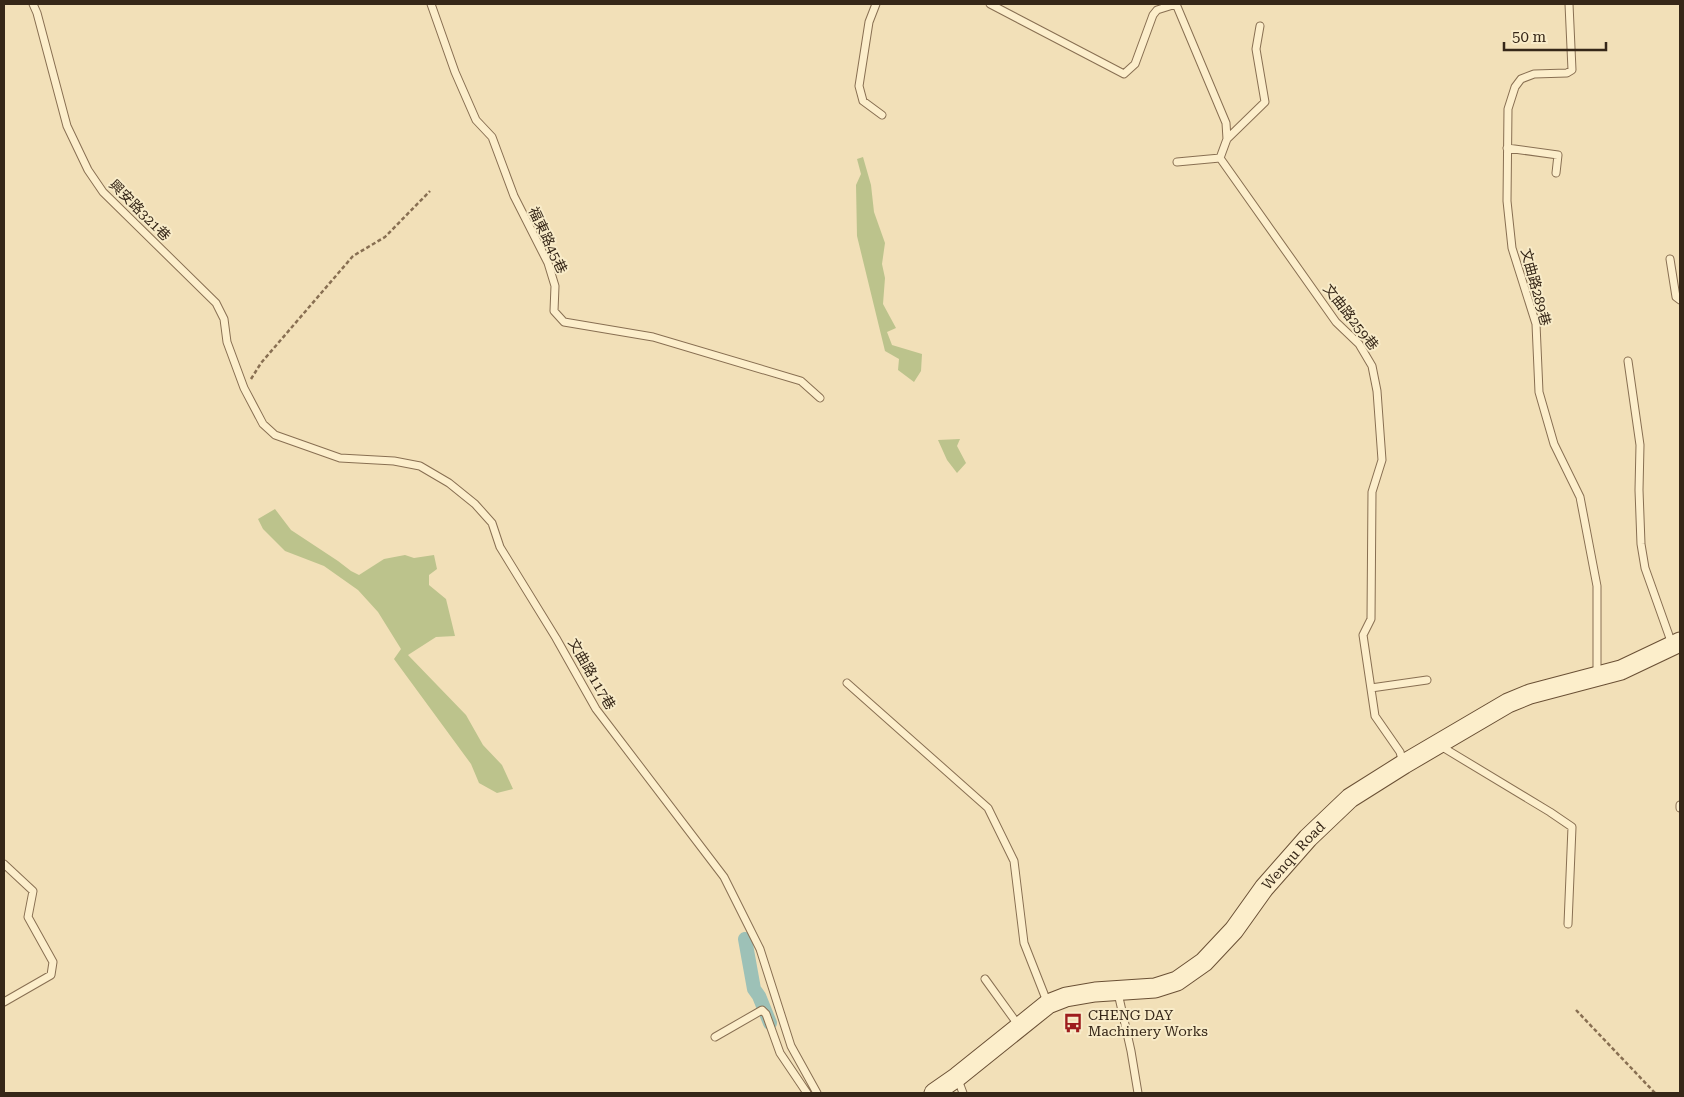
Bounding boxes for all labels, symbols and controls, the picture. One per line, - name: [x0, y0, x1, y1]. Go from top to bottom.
- scale bar: [1504, 20, 1606, 52]
- text: 50 m: [1512, 28, 1547, 46]
- street label: 興安路321巷: [106, 176, 174, 244]
- street label: 福東路45巷: [526, 204, 570, 276]
- street label: 文曲路289巷: [1518, 247, 1554, 327]
- street label: 文曲路259巷: [1320, 281, 1382, 353]
- street label: 文曲路117巷: [565, 636, 619, 712]
- street label: Wenqu Road: [1259, 818, 1328, 893]
- place label: CHENG DAY Machinery Works: [1088, 1007, 1208, 1039]
- bus stop icon: CHENG DAY Machinery Works: [1062, 1012, 1084, 1034]

